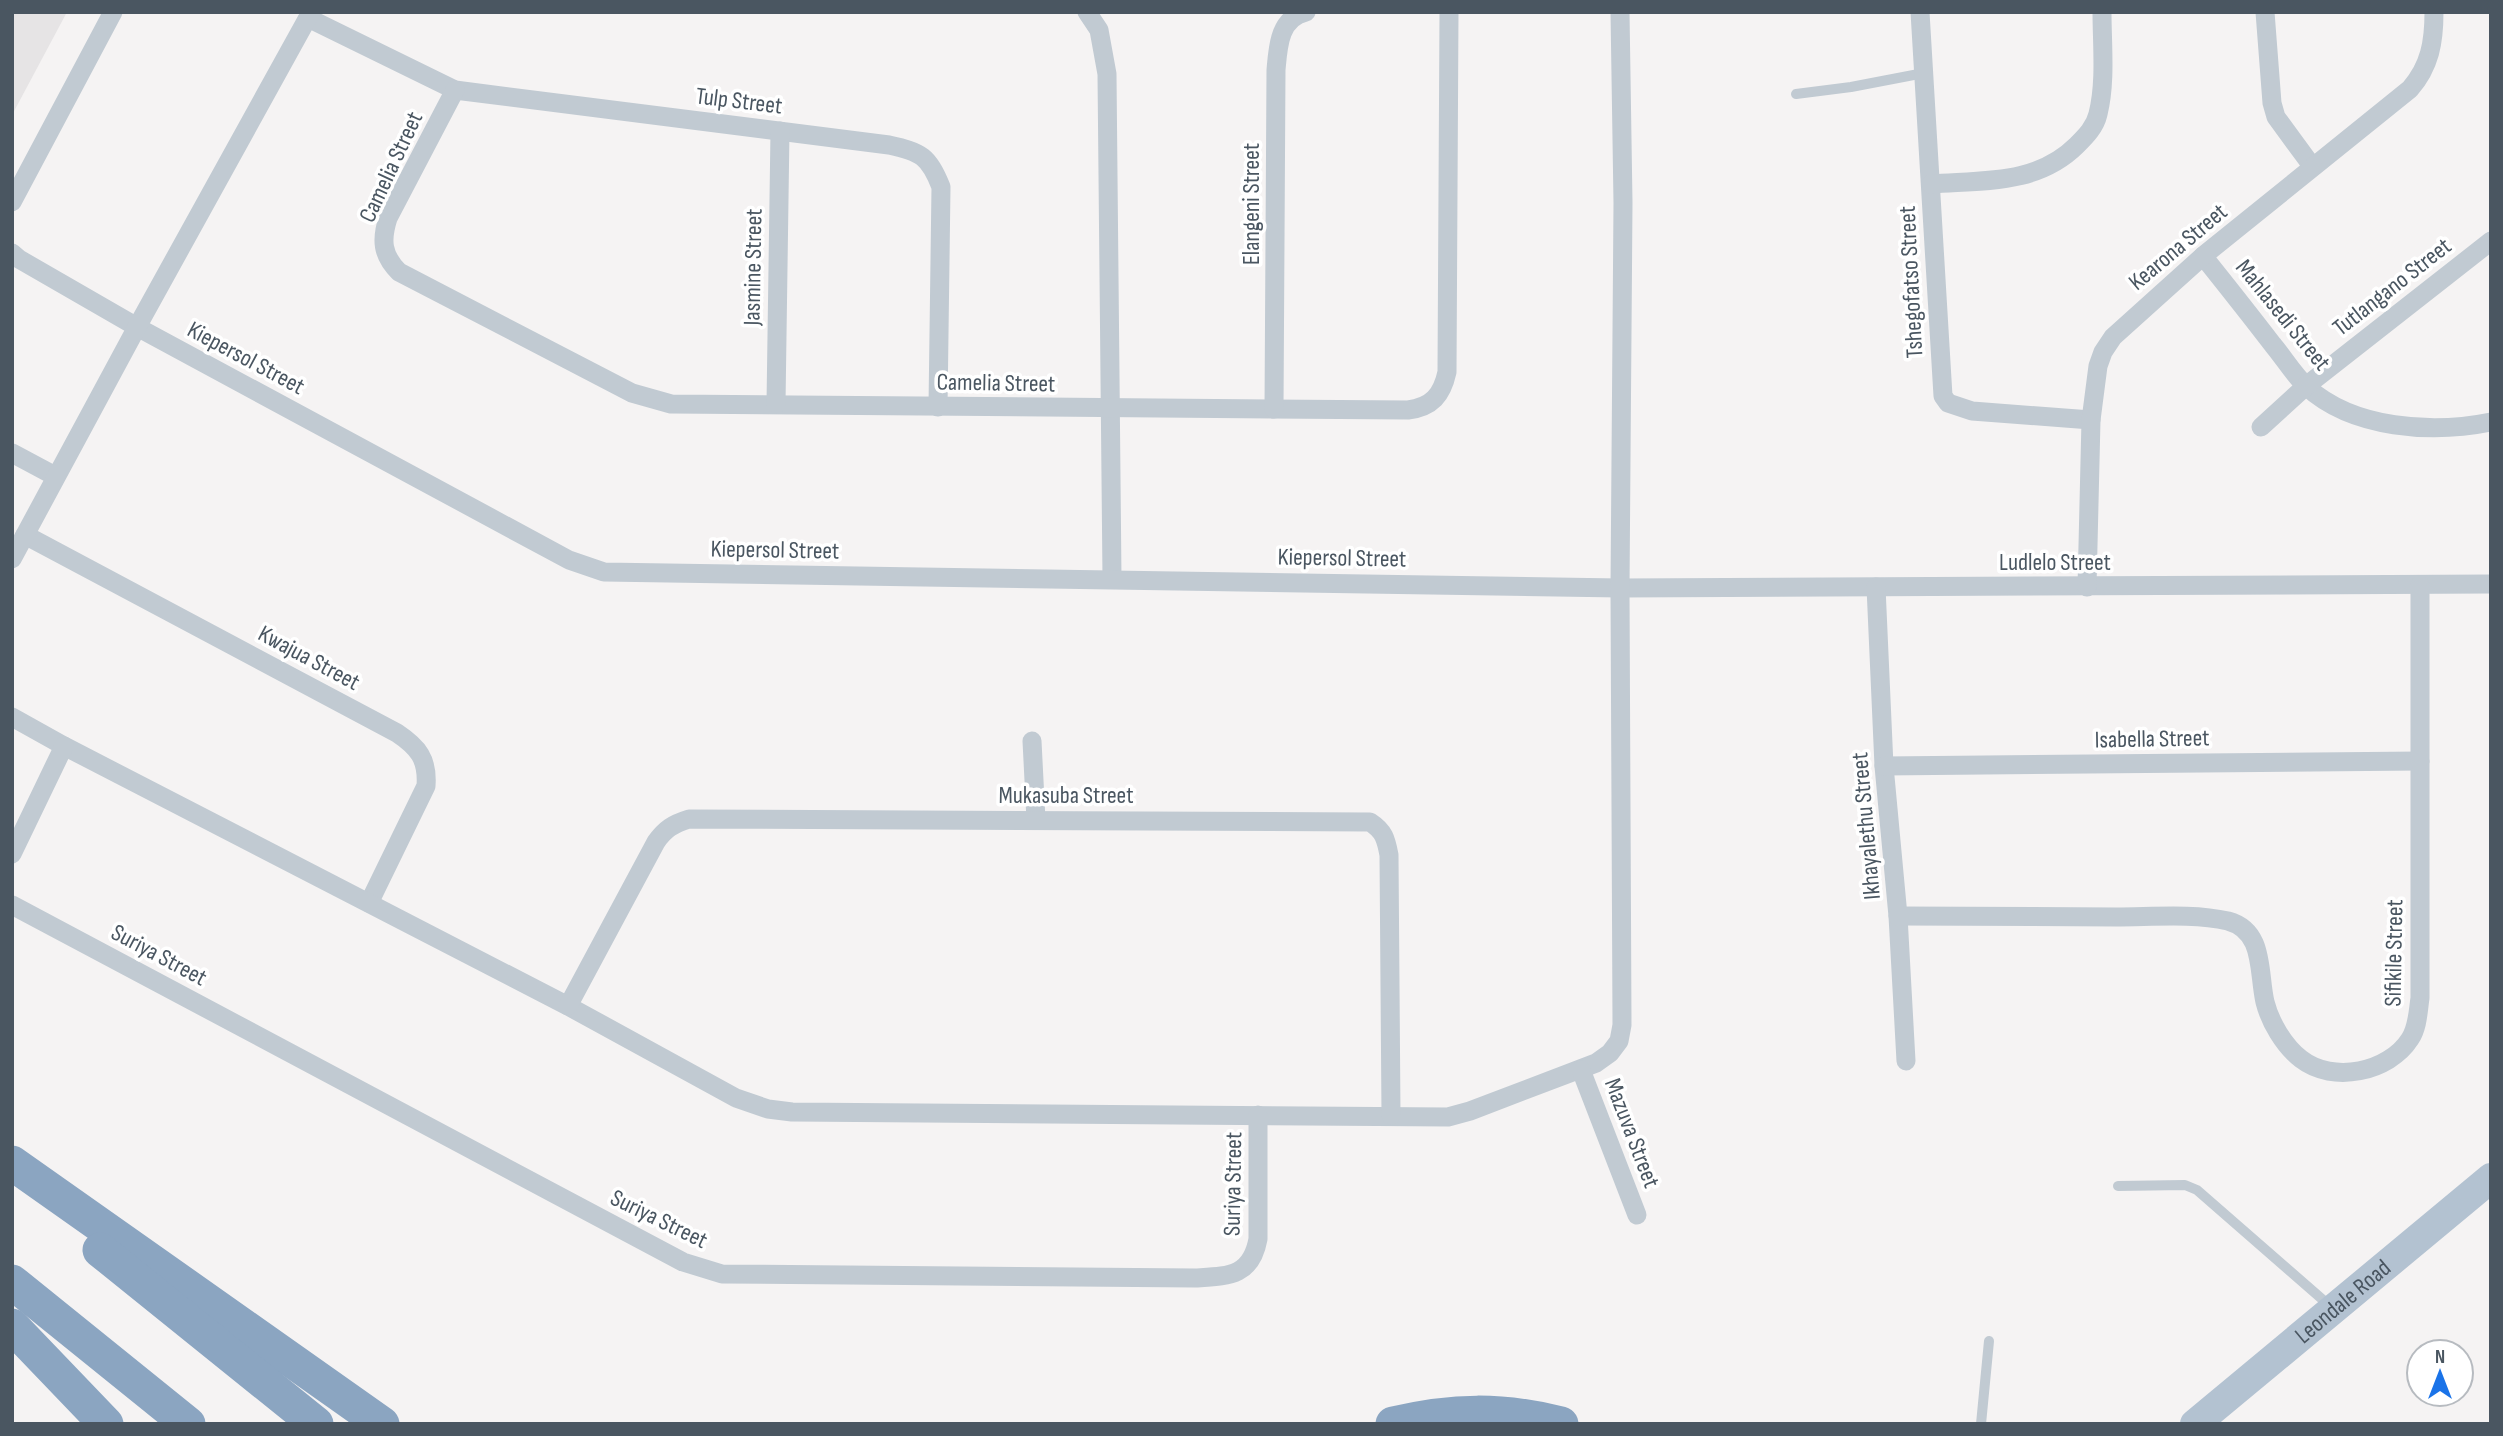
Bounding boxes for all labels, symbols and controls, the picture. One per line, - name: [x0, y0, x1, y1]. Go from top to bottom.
- street label: Tulp Street: [694, 81, 784, 121]
- street label: Camelia Street: [353, 107, 429, 227]
- street label: Elangeni Street: [1237, 143, 1266, 265]
- street label: Kearona Street: [2123, 197, 2233, 297]
- street label: Tshegofatso Street: [1893, 205, 1929, 359]
- street label: Jasmine Street: [737, 208, 769, 327]
- street label: Tutlangano Street: [2327, 232, 2457, 342]
- street label: Mahlasedi Street: [2229, 254, 2337, 376]
- street label: Kiepersol Street: [182, 315, 310, 401]
- street label: Camelia Street: [936, 367, 1056, 399]
- street label: Kiepersol Street: [710, 534, 840, 566]
- street label: Kiepersol Street: [1277, 542, 1407, 574]
- street label: Ludlelo Street: [1999, 548, 2111, 577]
- street label: Kwajua Street: [253, 619, 365, 697]
- street label: Isabella Street: [2094, 724, 2210, 754]
- street label: Ikhayalethu Street: [1845, 751, 1887, 901]
- street label: Mukasuba Street: [999, 781, 1133, 810]
- street label: Sifikile Street: [2379, 899, 2409, 1007]
- street label: Suriya Street: [106, 918, 212, 992]
- street label: Mazuva Street: [1598, 1074, 1666, 1192]
- street label: Suriya Street: [1218, 1132, 1248, 1236]
- street label: Suriya Street: [606, 1183, 712, 1255]
- street label: Leondale Road: [2289, 1253, 2396, 1349]
- north arrow: [2405, 1338, 2475, 1408]
- text: N: [2435, 1346, 2445, 1369]

